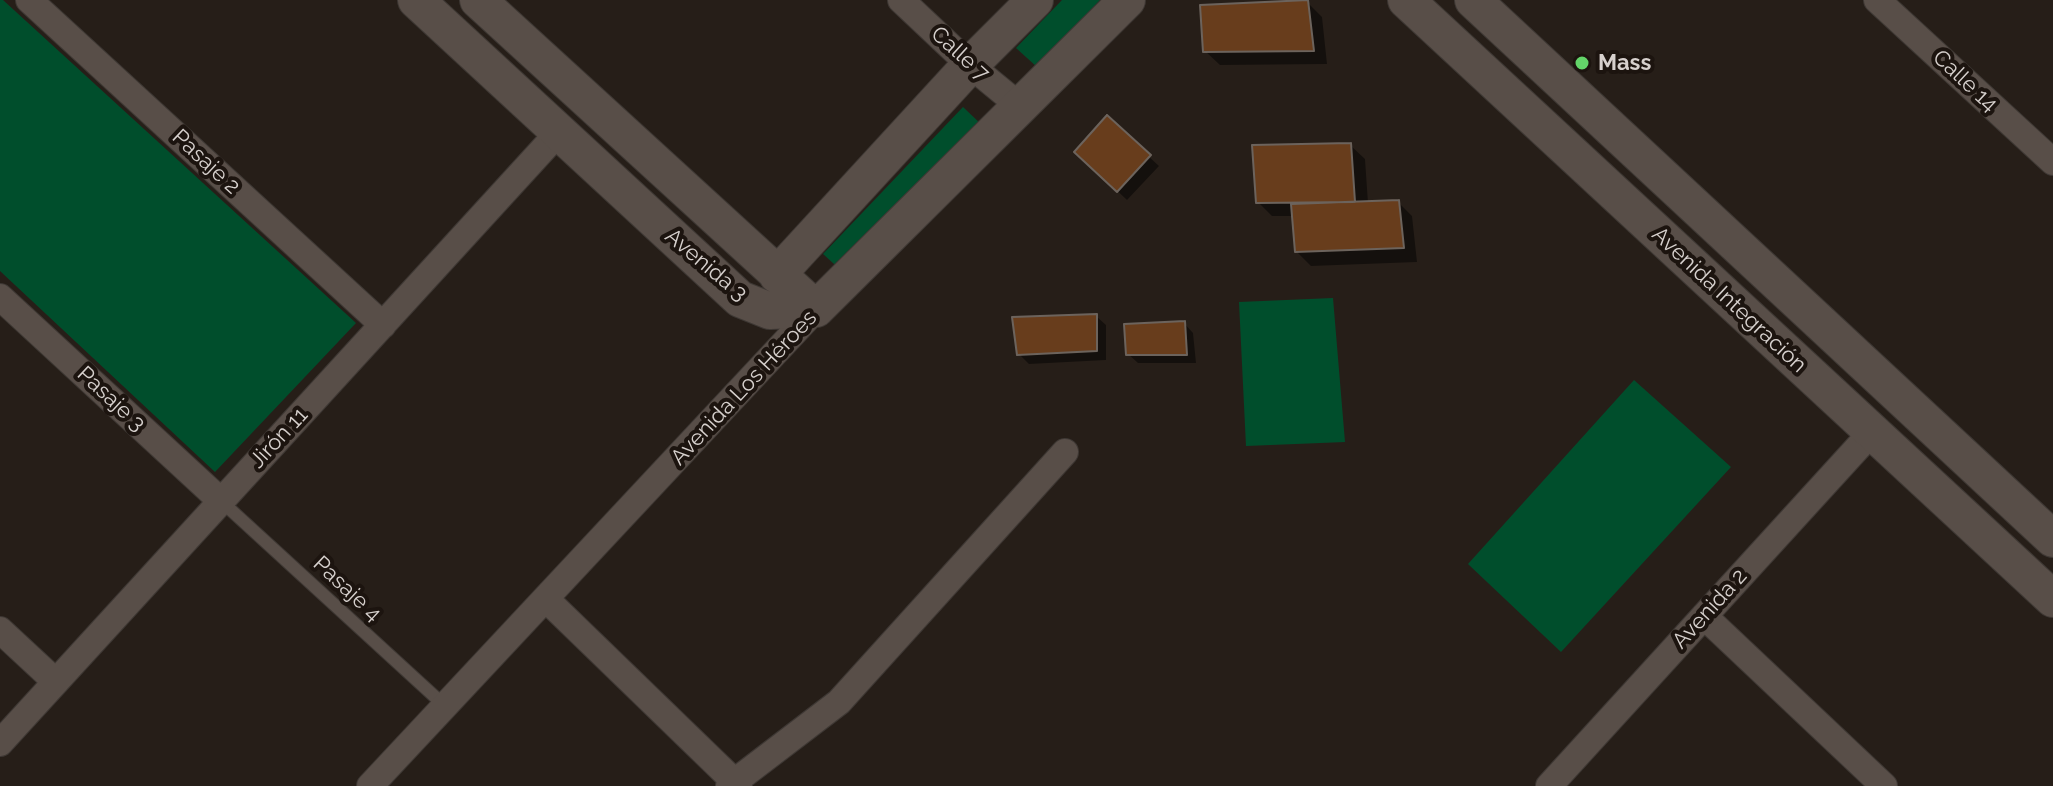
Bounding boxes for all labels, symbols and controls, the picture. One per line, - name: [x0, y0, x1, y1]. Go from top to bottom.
- street label: Calle 7: [925, 21, 995, 87]
- street label: Calle 14: [1927, 44, 2003, 118]
- place label: Mass: [1598, 50, 1651, 76]
- marker: Mass: [1573, 54, 1591, 72]
- street label: Pasaje 2: [167, 124, 245, 200]
- street label: Avenida Integración: [1646, 222, 1812, 378]
- street label: Avenida 3: [660, 223, 752, 307]
- street label: Avenida Los Héroes: [665, 305, 823, 471]
- street label: Pasaje 3: [72, 361, 150, 437]
- street label: Jirón 11: [244, 402, 314, 474]
- street label: Pasaje 4: [307, 551, 387, 627]
- street label: Avenida 2: [1667, 563, 1753, 655]

